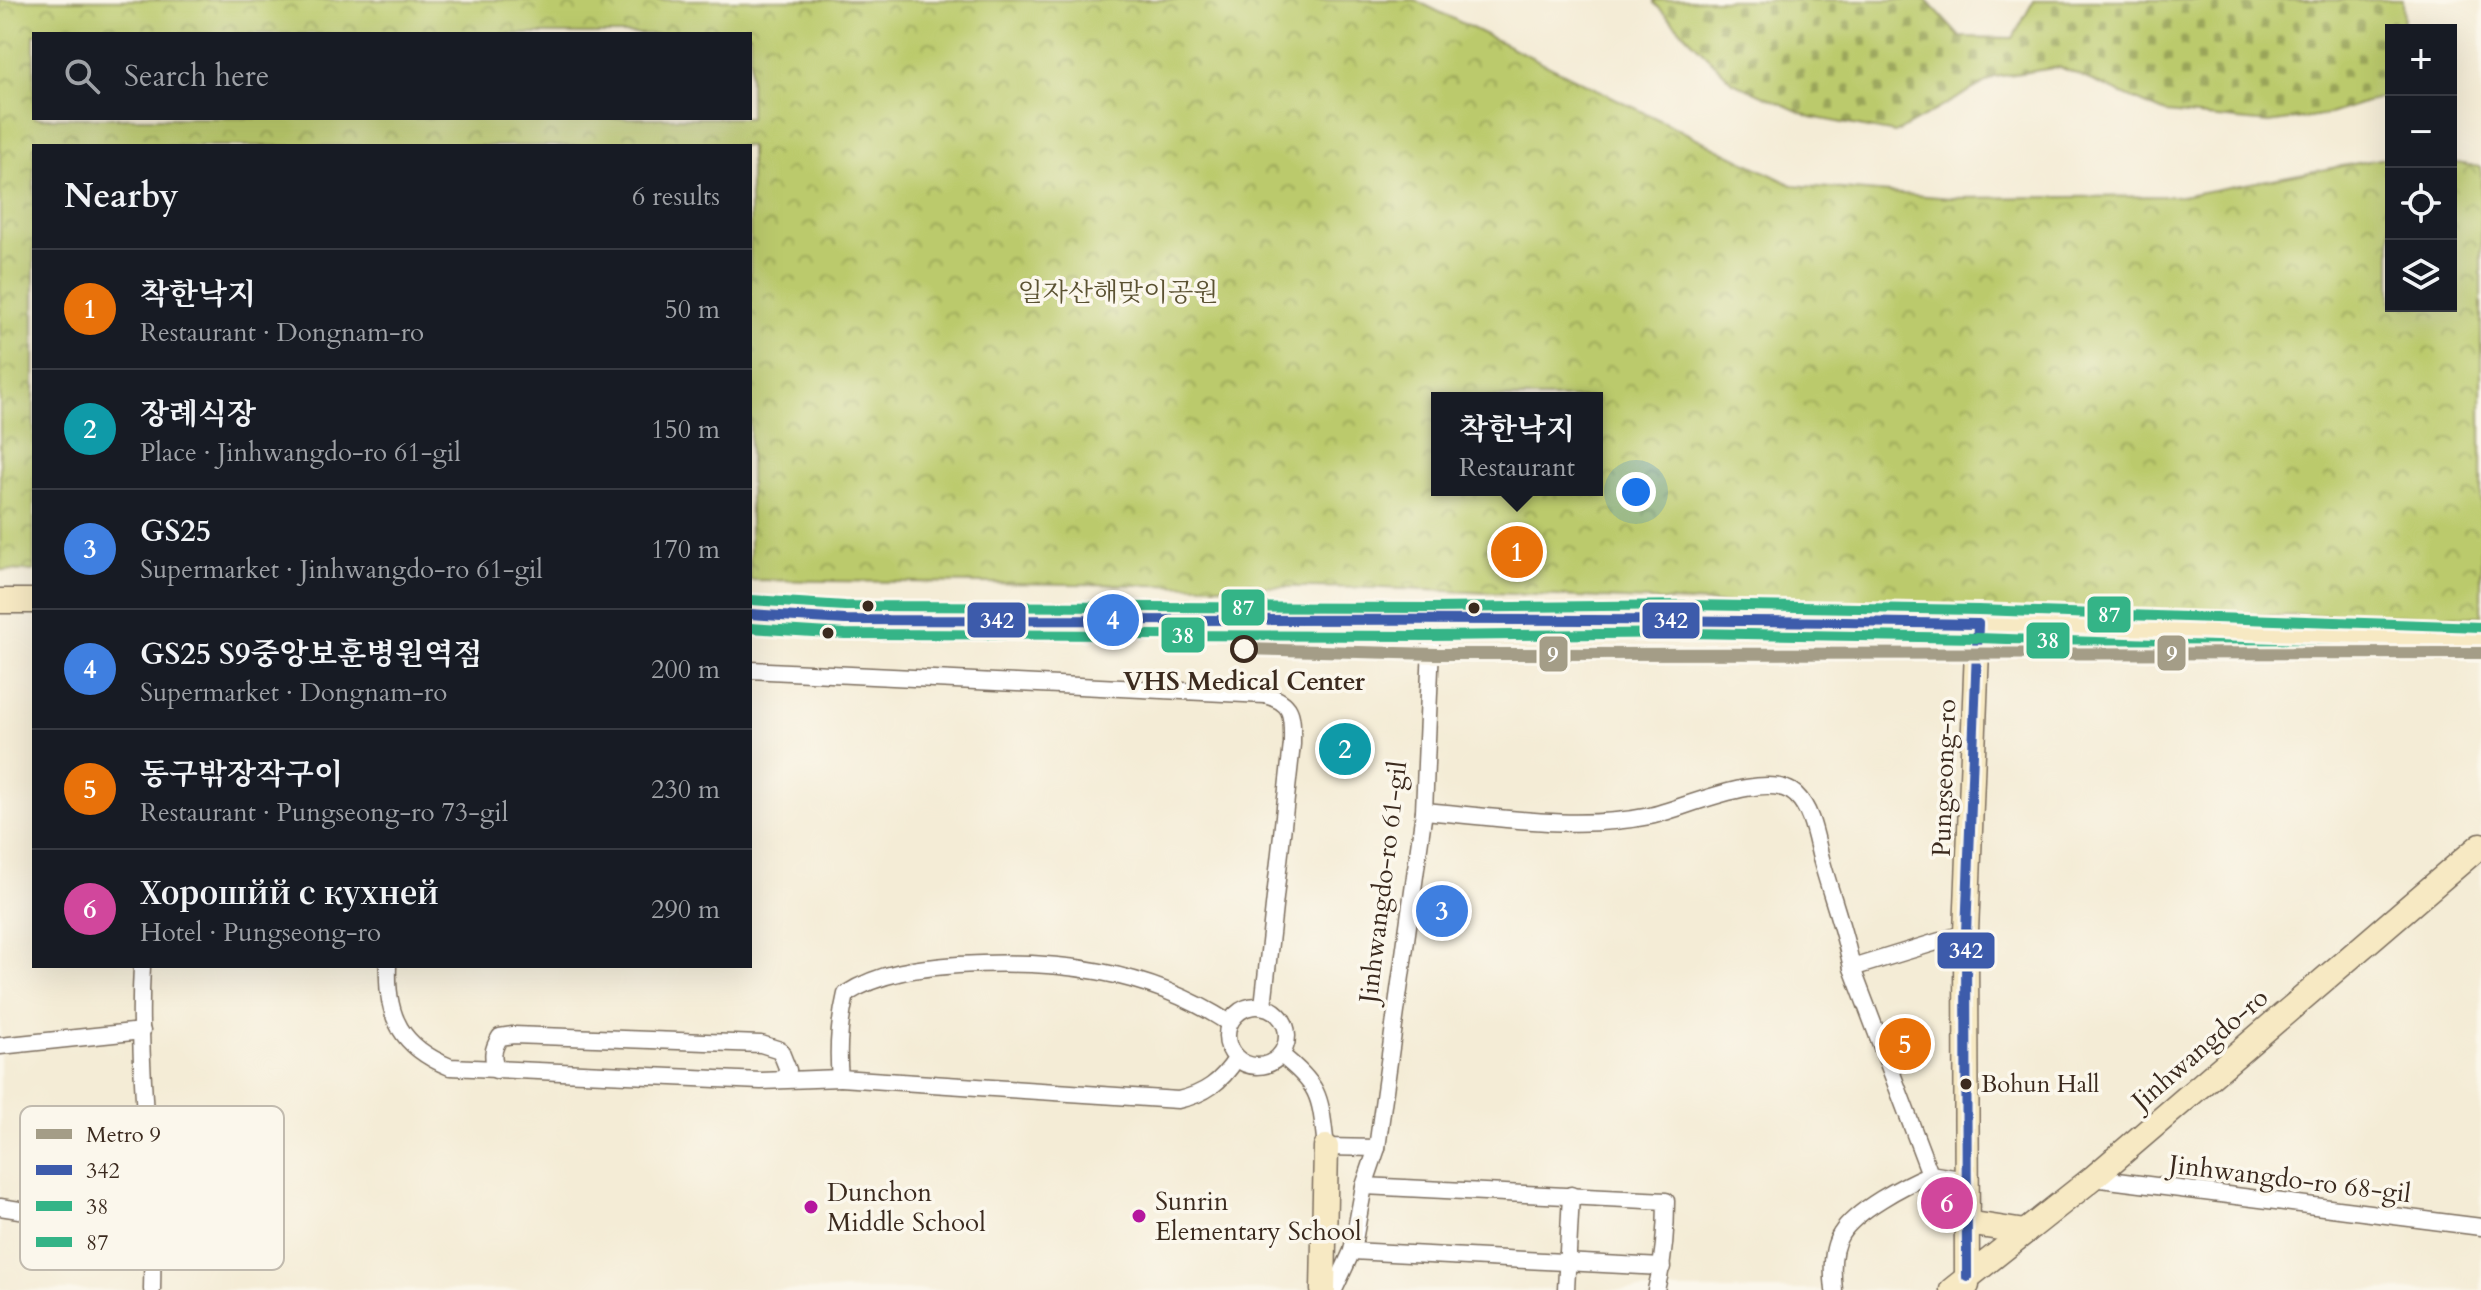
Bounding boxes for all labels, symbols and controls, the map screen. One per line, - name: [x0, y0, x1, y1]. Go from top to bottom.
- map controls: [2385, 24, 2457, 312]
- button: +: [2385, 24, 2457, 96]
- search box: [32, 32, 752, 120]
- icon: search: [60, 54, 104, 98]
- text: Search here: [124, 56, 269, 97]
- button: −: [2385, 96, 2457, 168]
- button: locate: [2385, 168, 2457, 240]
- text: Nearby: [64, 173, 179, 219]
- text: 6 results: [632, 179, 720, 214]
- button: layers: [2385, 240, 2457, 312]
- text: 착한낙지: [140, 274, 256, 315]
- park label: 일자산해맞이공원: [1018, 275, 1218, 310]
- text: 1: [83, 292, 97, 327]
- text: 50 m: [664, 292, 720, 327]
- text: Restaurant · Dongnam-ro: [140, 315, 424, 350]
- popup: [1431, 392, 1603, 496]
- text: 장례식장: [140, 394, 256, 435]
- text: 착한낙지: [1459, 409, 1575, 450]
- text: 2: [83, 412, 97, 447]
- text: 150 m: [651, 412, 720, 447]
- text: Place · Jinhwangdo-ro 61-gil: [140, 435, 461, 470]
- text: Restaurant: [1459, 450, 1575, 485]
- your location: [1616, 472, 1656, 512]
- text: GS25: [140, 511, 211, 552]
- pin: 1: [1491, 522, 1543, 582]
- text: 3: [83, 532, 97, 567]
- text: 170 m: [651, 532, 720, 567]
- text: Supermarket · Jinhwangdo-ro 61-gil: [140, 552, 543, 587]
- line badge: 87: [1220, 588, 1266, 627]
- pin: 4: [1087, 590, 1139, 650]
- text: 87: [1232, 593, 1254, 623]
- line badge: 87: [2086, 595, 2132, 634]
- unlabelled marker: [860, 598, 876, 614]
- unlabelled marker: [1466, 600, 1482, 616]
- text: 87: [2098, 600, 2120, 630]
- line badge: 342: [966, 601, 1027, 639]
- line badge: 342: [1641, 601, 1701, 640]
- text: 342: [980, 606, 1014, 636]
- text: 342: [1654, 606, 1688, 636]
- line badge: 38: [1160, 616, 1206, 654]
- text: 38: [1172, 621, 1194, 651]
- line badge: 38: [2025, 621, 2071, 660]
- unlabelled marker: [820, 625, 836, 641]
- text: 38: [2037, 626, 2059, 656]
- text: GS25 S9중앙보훈병원역점: [140, 634, 482, 675]
- line badge: 9: [2156, 634, 2187, 672]
- line badge: 9: [1538, 635, 1569, 673]
- marker: VHS Medical Center: [1231, 636, 1257, 662]
- text: 9: [2166, 639, 2178, 669]
- text: 9: [1547, 640, 1559, 670]
- text: 4: [83, 652, 97, 687]
- text: 200 m: [651, 652, 720, 687]
- place label: VHS Medical Center: [1123, 664, 1366, 699]
- text: Supermarket · Dongnam-ro: [140, 675, 447, 710]
- street label: Pungseong-ro: [1924, 698, 1964, 858]
- pin: 2: [1319, 719, 1371, 779]
- text: 동구밖장작구이: [140, 754, 343, 795]
- street label: Jinhwangdo-ro 61-gil: [1350, 759, 1415, 1009]
- text: 5: [83, 772, 97, 807]
- text: 230 m: [651, 772, 720, 807]
- text: Restaurant · Pungseong-ro 73-gil: [140, 795, 508, 830]
- text: Хорошйй с кухней: [140, 874, 439, 915]
- pin: 3: [1416, 881, 1468, 941]
- text: 6: [83, 892, 97, 927]
- text: 290 m: [651, 892, 720, 927]
- text: Hotel · Pungseong-ro: [140, 915, 381, 950]
- line badge: 342: [1936, 931, 1996, 970]
- text: 342: [1949, 936, 1983, 966]
- street label: Jinhwangdo-ro: [2121, 980, 2275, 1120]
- pin: 5: [1879, 1014, 1931, 1074]
- place label: Bohun Hall: [1981, 1068, 2099, 1101]
- marker: Bohun Hall: [1958, 1076, 1974, 1092]
- legend: [20, 1106, 284, 1270]
- text: Metro 9: [86, 1120, 161, 1150]
- street label: Jinhwangdo-ro 68-gil: [2163, 1146, 2413, 1211]
- text: 342: [86, 1156, 120, 1186]
- pin: 6: [1921, 1173, 1973, 1233]
- place label: Dunchon Middle School: [827, 1175, 986, 1240]
- place label: Sunrin Elementary School: [1155, 1184, 1362, 1249]
- text: 38: [86, 1192, 109, 1222]
- marker: Dunchon Middle School: [802, 1198, 820, 1216]
- marker: Sunrin Elementary School: [1130, 1207, 1148, 1225]
- text: 87: [86, 1228, 109, 1258]

